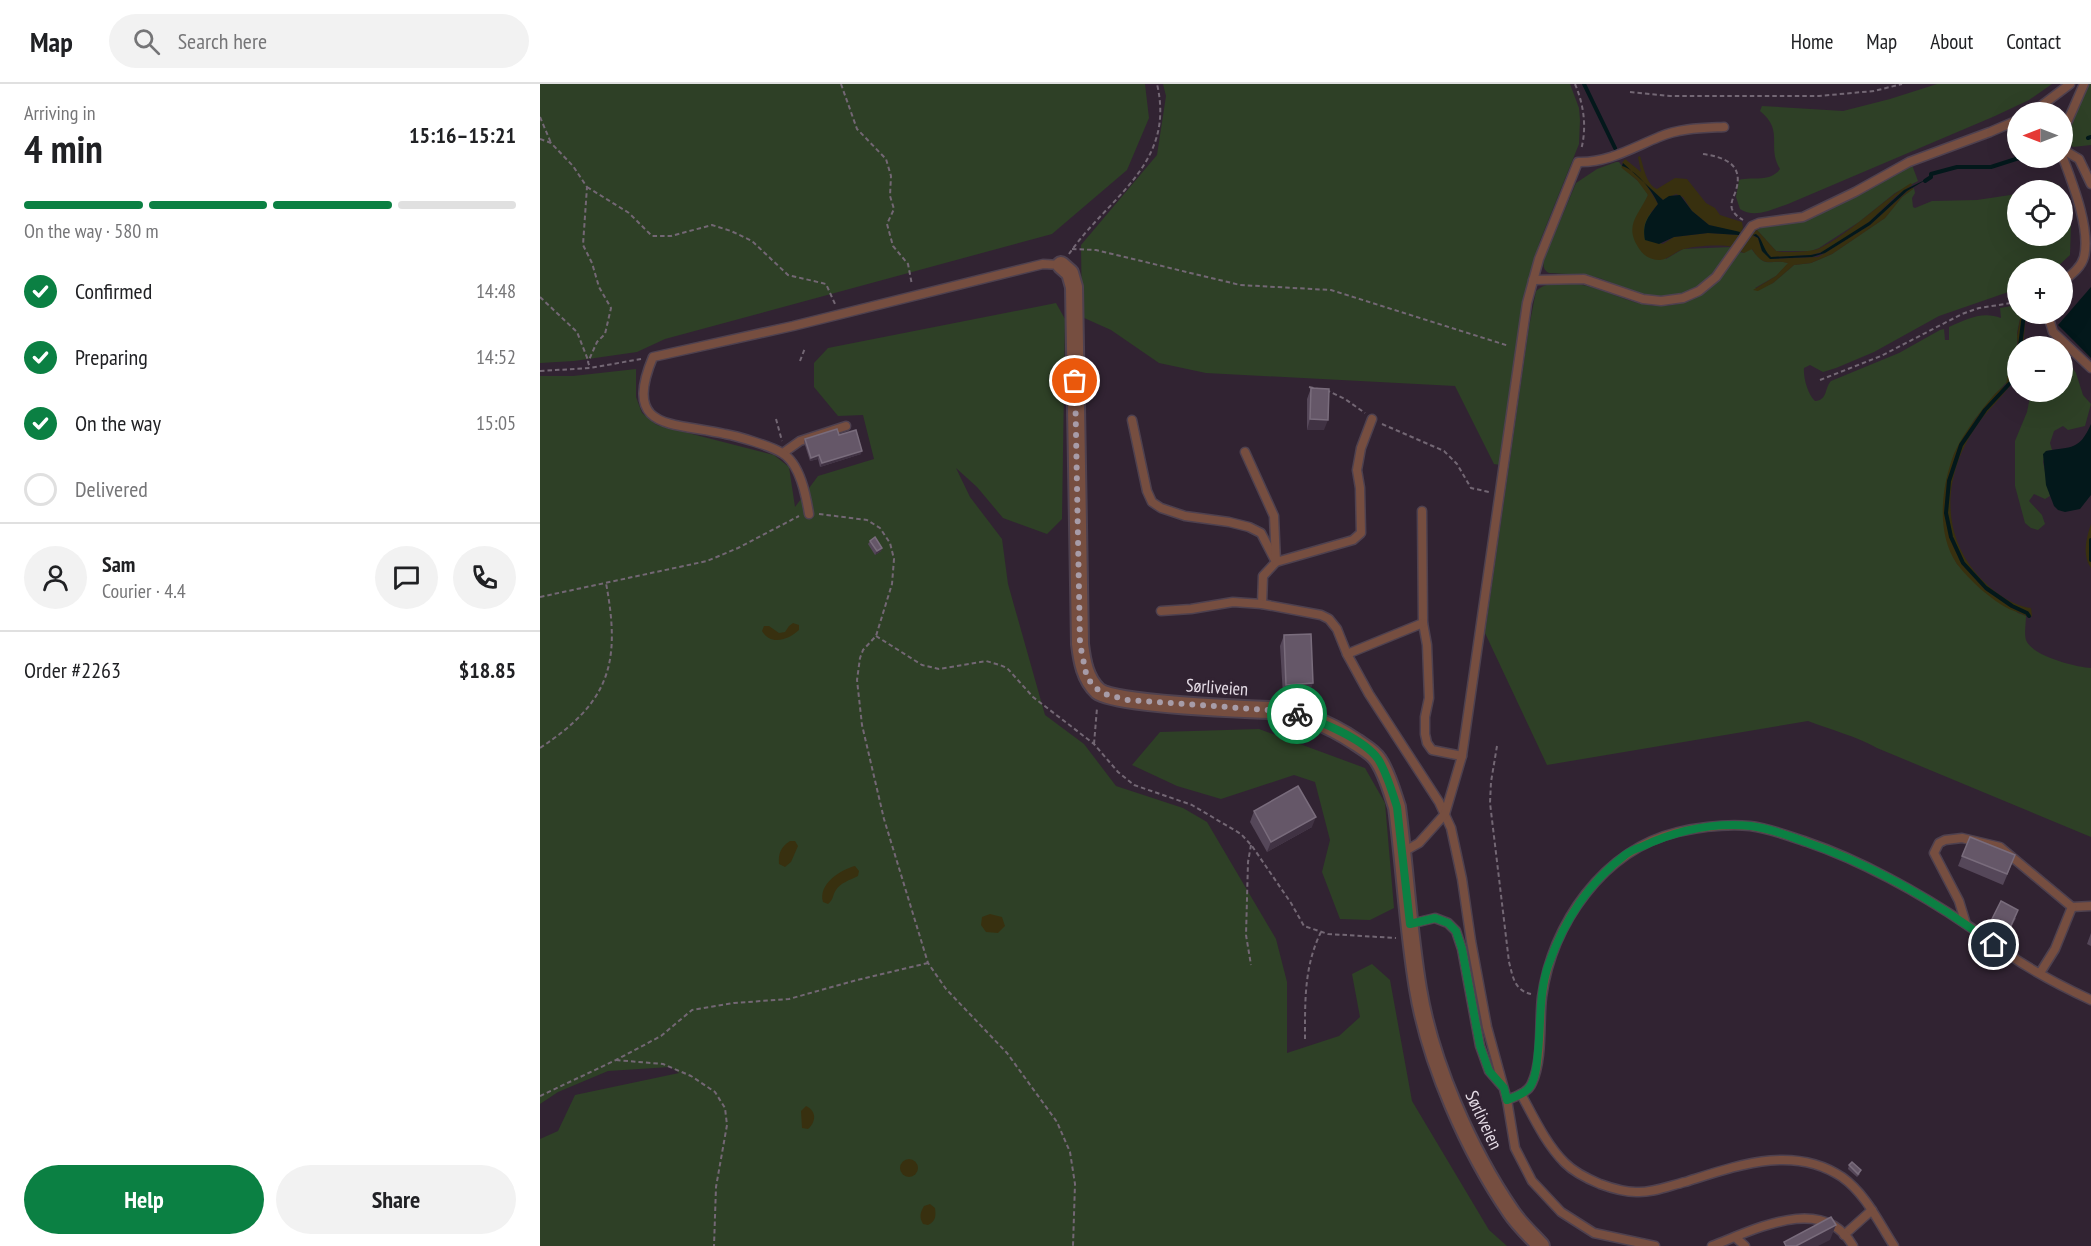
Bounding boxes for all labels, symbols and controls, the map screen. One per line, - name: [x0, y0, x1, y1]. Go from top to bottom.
- search box: [109, 14, 529, 68]
- text: Map: [30, 23, 73, 60]
- icon: search: [130, 25, 163, 58]
- text: Search here: [178, 27, 267, 55]
- text: Home: [1791, 28, 1833, 55]
- text: Map: [1866, 28, 1897, 55]
- text: About: [1930, 28, 1973, 55]
- text: Contact: [2006, 28, 2061, 55]
- text: Arriving in: [24, 100, 96, 126]
- north arrow: [2007, 102, 2073, 168]
- map controls: [2007, 102, 2073, 402]
- text: 15:16–15:21: [409, 121, 516, 149]
- text: 4 min: [24, 123, 103, 174]
- button: locate: [2007, 180, 2073, 246]
- text: On the way · 580 m: [24, 218, 159, 244]
- button: +: [2007, 258, 2073, 324]
- icon: check: [24, 275, 57, 308]
- text: Confirmed: [75, 277, 152, 305]
- text: 14:48: [476, 278, 516, 304]
- button: −: [2007, 336, 2073, 402]
- icon: check: [24, 341, 57, 374]
- text: Preparing: [75, 343, 148, 371]
- text: 14:52: [476, 344, 516, 370]
- pin: [1049, 355, 1100, 406]
- icon: bag: [1058, 364, 1091, 397]
- icon: check: [24, 407, 57, 440]
- text: On the way: [75, 409, 161, 437]
- text: 15:05: [476, 410, 516, 436]
- text: Delivered: [75, 475, 148, 503]
- button: person: [24, 546, 87, 609]
- button: chat: [375, 546, 438, 609]
- button: phone: [453, 546, 516, 609]
- text: Sam: [102, 550, 135, 578]
- text: Courier · 4.4: [102, 578, 186, 604]
- text: Order #2263: [24, 656, 121, 684]
- text: $18.85: [459, 656, 516, 684]
- street label: Sørliveien: [1185, 673, 1249, 701]
- courier: [1267, 684, 1327, 744]
- icon: bike: [1281, 698, 1314, 731]
- pin: [1968, 919, 2019, 970]
- icon: home: [1977, 928, 2010, 961]
- street label: Sørliveien: [1460, 1087, 1508, 1153]
- button: Help: [24, 1165, 264, 1234]
- button: Share: [276, 1165, 516, 1234]

